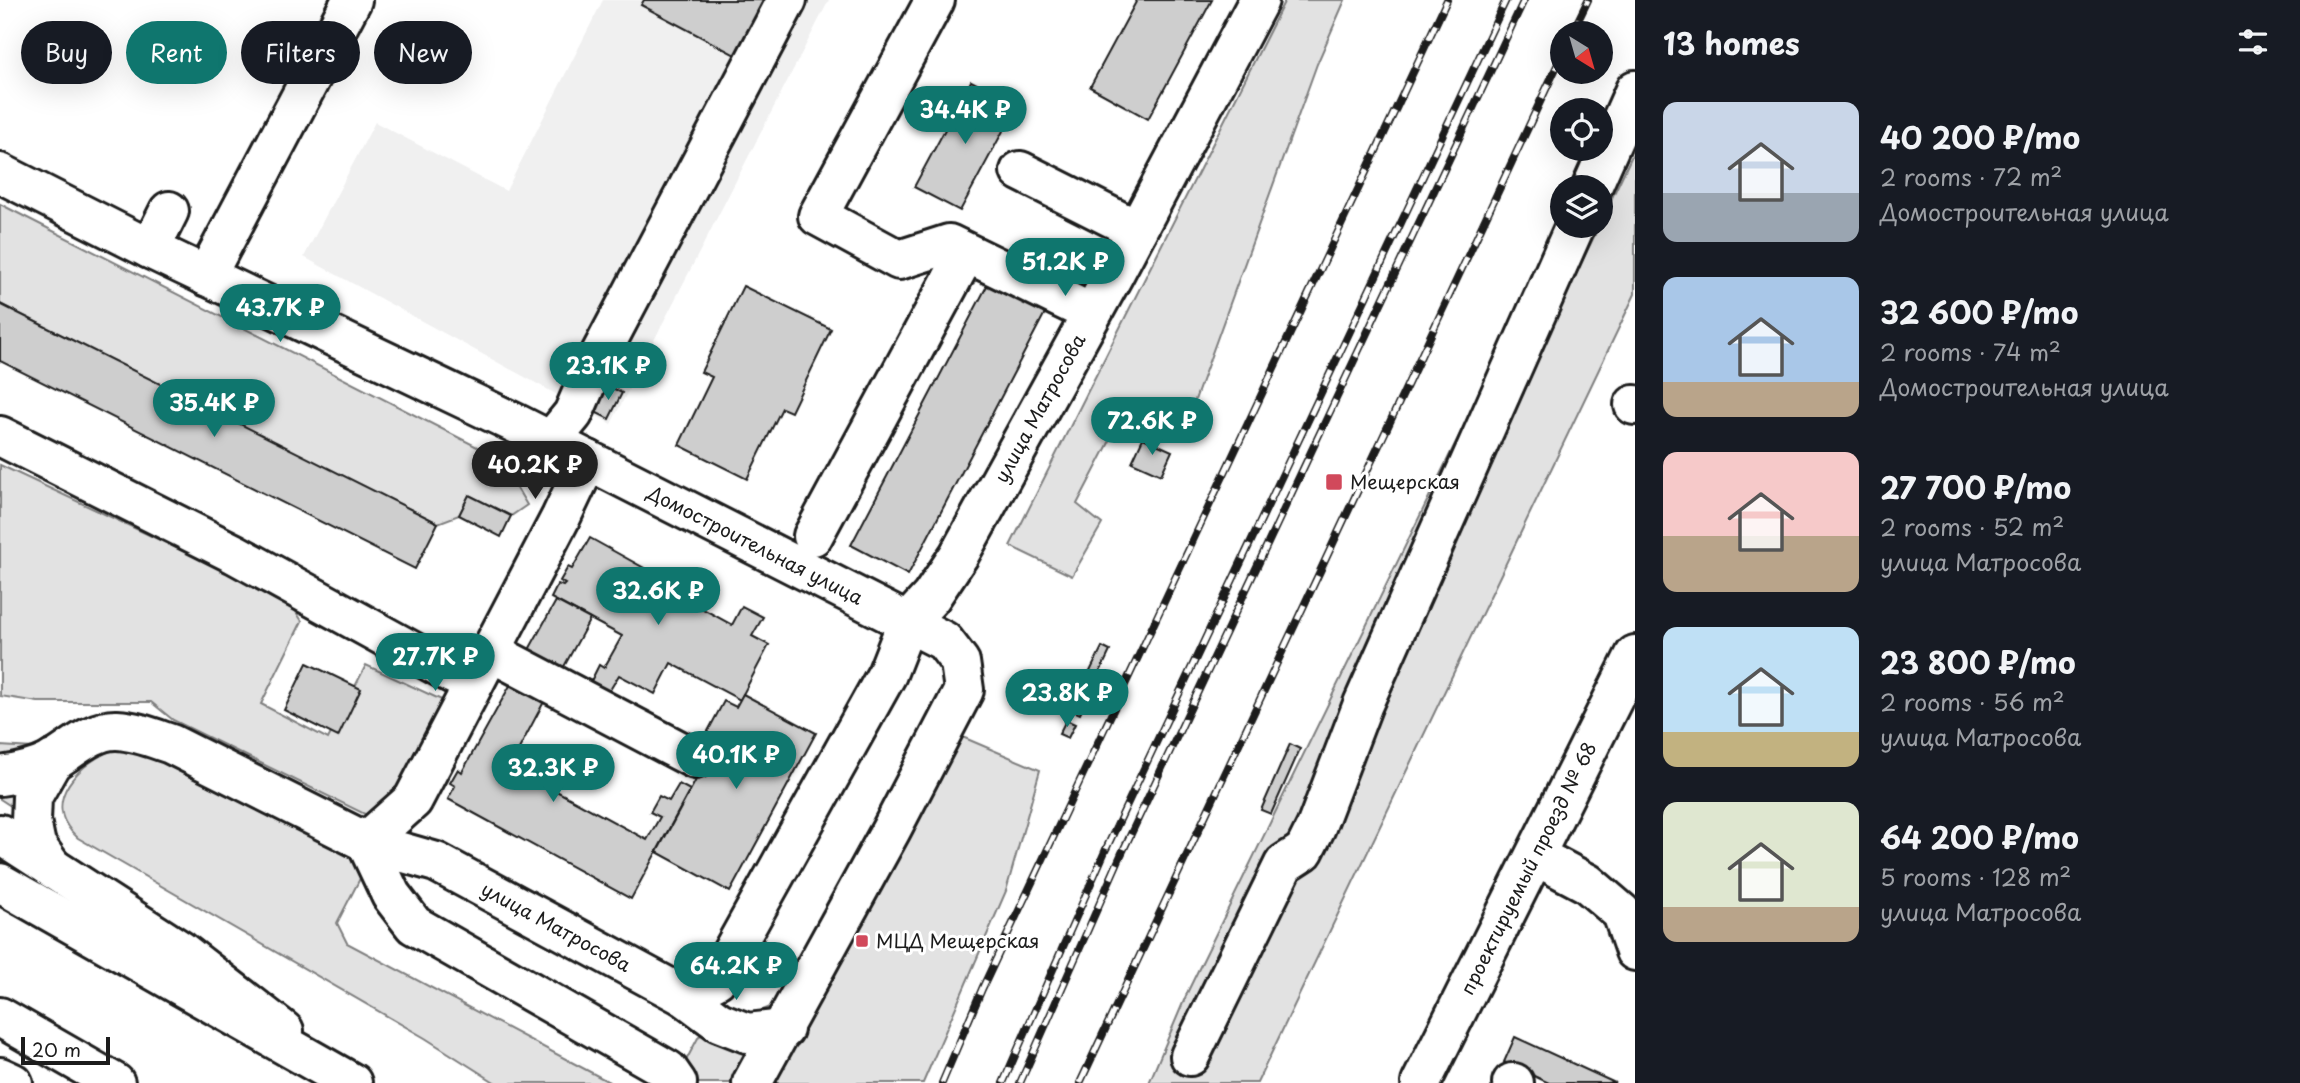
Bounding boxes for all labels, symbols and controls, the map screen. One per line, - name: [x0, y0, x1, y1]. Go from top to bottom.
- text: 13 homes: [1663, 20, 1800, 65]
- chip: Buy: [21, 21, 112, 84]
- chip: Rent: [126, 21, 227, 84]
- chip: Filters: [241, 21, 360, 84]
- chip: New: [374, 21, 472, 84]
- north arrow: [1550, 21, 1614, 84]
- map controls: [1550, 21, 1613, 238]
- icon: filters: [2234, 23, 2272, 61]
- pin: 34.4K ₽: [900, 86, 1030, 146]
- text: 34.4K ₽: [920, 91, 1010, 126]
- button: locate: [1550, 98, 1613, 161]
- text: 40 200 ₽/mo: [1880, 114, 2080, 159]
- icon: home: [1719, 130, 1803, 214]
- text: 2 rooms · 72 m²: [1880, 159, 2062, 194]
- button: layers: [1550, 175, 1613, 238]
- text: Домостроительная улица: [1880, 194, 2169, 229]
- pin: 51.2K ₽: [1000, 238, 1130, 298]
- text: 51.2K ₽: [1022, 243, 1108, 278]
- pin: 43.7K ₽: [215, 284, 345, 344]
- text: 43.7K ₽: [236, 289, 324, 324]
- text: 32 600 ₽/mo: [1880, 289, 2078, 334]
- icon: home: [1719, 305, 1803, 389]
- street label: улица Матросова: [987, 328, 1092, 487]
- text: 2 rooms · 74 m²: [1880, 334, 2061, 369]
- pin: 23.1K ₽: [543, 342, 673, 402]
- text: 23.1K ₽: [566, 347, 650, 382]
- text: Домостроительная улица: [1880, 369, 2169, 404]
- pin: 35.4K ₽: [149, 380, 279, 439]
- text: 35.4K ₽: [169, 384, 259, 419]
- pin: 72.6K ₽: [1087, 398, 1217, 457]
- text: 72.6K ₽: [1107, 402, 1197, 437]
- pin: 40.2K ₽: [470, 442, 600, 501]
- text: 40.2K ₽: [488, 446, 582, 481]
- text: 27 700 ₽/mo: [1880, 464, 2071, 509]
- place label: Мещерская: [1350, 467, 1460, 495]
- marker: Мещерская: [1324, 472, 1344, 492]
- street label: Домостроительная улица: [642, 477, 868, 611]
- icon: home: [1719, 480, 1803, 564]
- text: 2 rooms · 52 m²: [1880, 509, 2064, 544]
- text: улица Матросова: [1880, 544, 2081, 579]
- pin: 32.6K ₽: [593, 568, 723, 627]
- text: 32.6K ₽: [612, 572, 704, 607]
- pin: 27.7K ₽: [370, 634, 500, 693]
- text: 27.7K ₽: [392, 638, 478, 673]
- text: 23 800 ₽/mo: [1880, 639, 2076, 684]
- icon: home: [1719, 655, 1803, 739]
- pin: 23.8K ₽: [1002, 670, 1132, 729]
- text: 23.8K ₽: [1021, 674, 1113, 709]
- text: 2 rooms · 56 m²: [1880, 684, 2065, 719]
- text: улица Матросова: [1880, 719, 2081, 754]
- pin: 40.1K ₽: [671, 732, 801, 791]
- text: 40.1K ₽: [692, 736, 780, 771]
- street label: проектируемый проезд № 68: [1452, 737, 1602, 999]
- pin: 32.3K ₽: [488, 744, 618, 804]
- text: 32.3K ₽: [508, 749, 598, 784]
- text: 64 200 ₽/mo: [1880, 814, 2079, 859]
- icon: home: [1719, 830, 1803, 914]
- text: 5 rooms · 128 m²: [1880, 859, 2071, 894]
- street label: улица Матросова: [477, 874, 637, 978]
- text: улица Матросова: [1880, 894, 2081, 929]
- place label: МЦД Мещерская: [876, 926, 1040, 954]
- marker: МЦД Мещерская: [854, 933, 870, 949]
- pin: 64.2K ₽: [671, 942, 801, 1002]
- text: 64.2K ₽: [690, 947, 782, 982]
- scale bar: [21, 1034, 110, 1066]
- text: 20 m: [32, 1035, 81, 1063]

